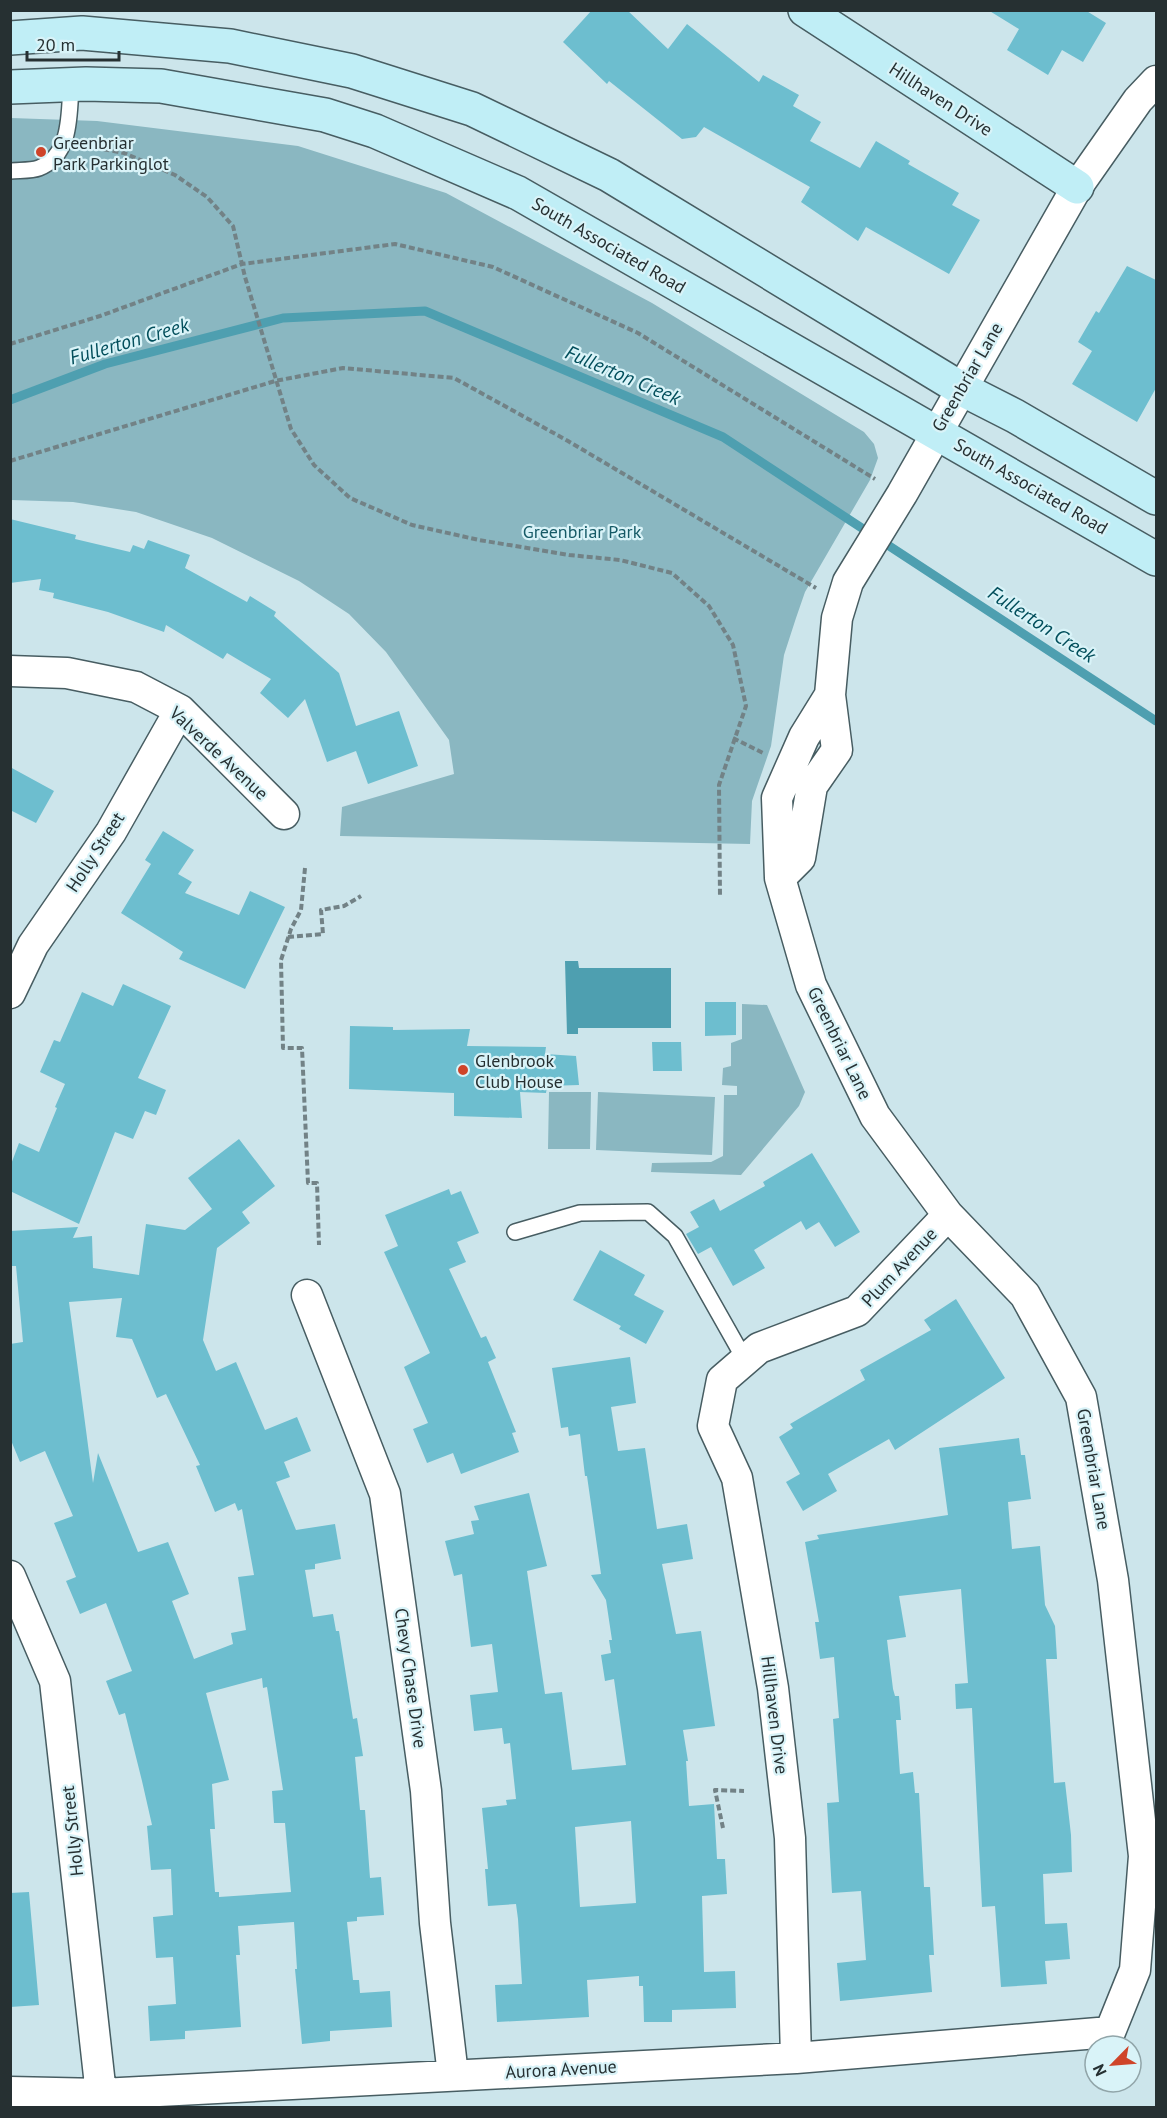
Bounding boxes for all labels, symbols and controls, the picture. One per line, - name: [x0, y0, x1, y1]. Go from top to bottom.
- scale bar: [27, 24, 118, 62]
- text: 20 m: [36, 33, 75, 56]
- street label: Hillhaven Drive: [885, 57, 997, 141]
- place label: Greenbriar Park Parkinglot: [53, 131, 169, 175]
- marker: Greenbriar Park Parkinglot: [34, 145, 48, 159]
- street label: South Associated Road: [528, 192, 690, 298]
- water label: Fullerton Creek: [66, 311, 193, 370]
- street label: Greenbriar Lane: [926, 318, 1008, 436]
- water label: Fullerton Creek: [561, 339, 686, 411]
- street label: South Associated Road: [950, 433, 1112, 539]
- park label: Greenbriar Park: [523, 520, 642, 543]
- water label: Fullerton Creek: [983, 580, 1101, 669]
- street label: Valverde Avenue: [164, 701, 273, 805]
- street label: Holly Street: [61, 808, 129, 896]
- street label: Greenbriar Lane: [803, 983, 877, 1103]
- place label: Glenbrook Club House: [475, 1049, 563, 1093]
- marker: Glenbrook Club House: [456, 1063, 470, 1077]
- street label: Plum Avenue: [856, 1223, 942, 1311]
- street label: Greenbriar Lane: [1072, 1407, 1116, 1531]
- street label: Chevy Chase Drive: [390, 1607, 432, 1749]
- street label: Hillhaven Drive: [756, 1655, 794, 1775]
- street label: Holly Street: [56, 1785, 88, 1877]
- north arrow: [1083, 2034, 1143, 2094]
- street label: Aurora Avenue: [505, 2055, 617, 2083]
- text: N: [1088, 2061, 1111, 2079]

